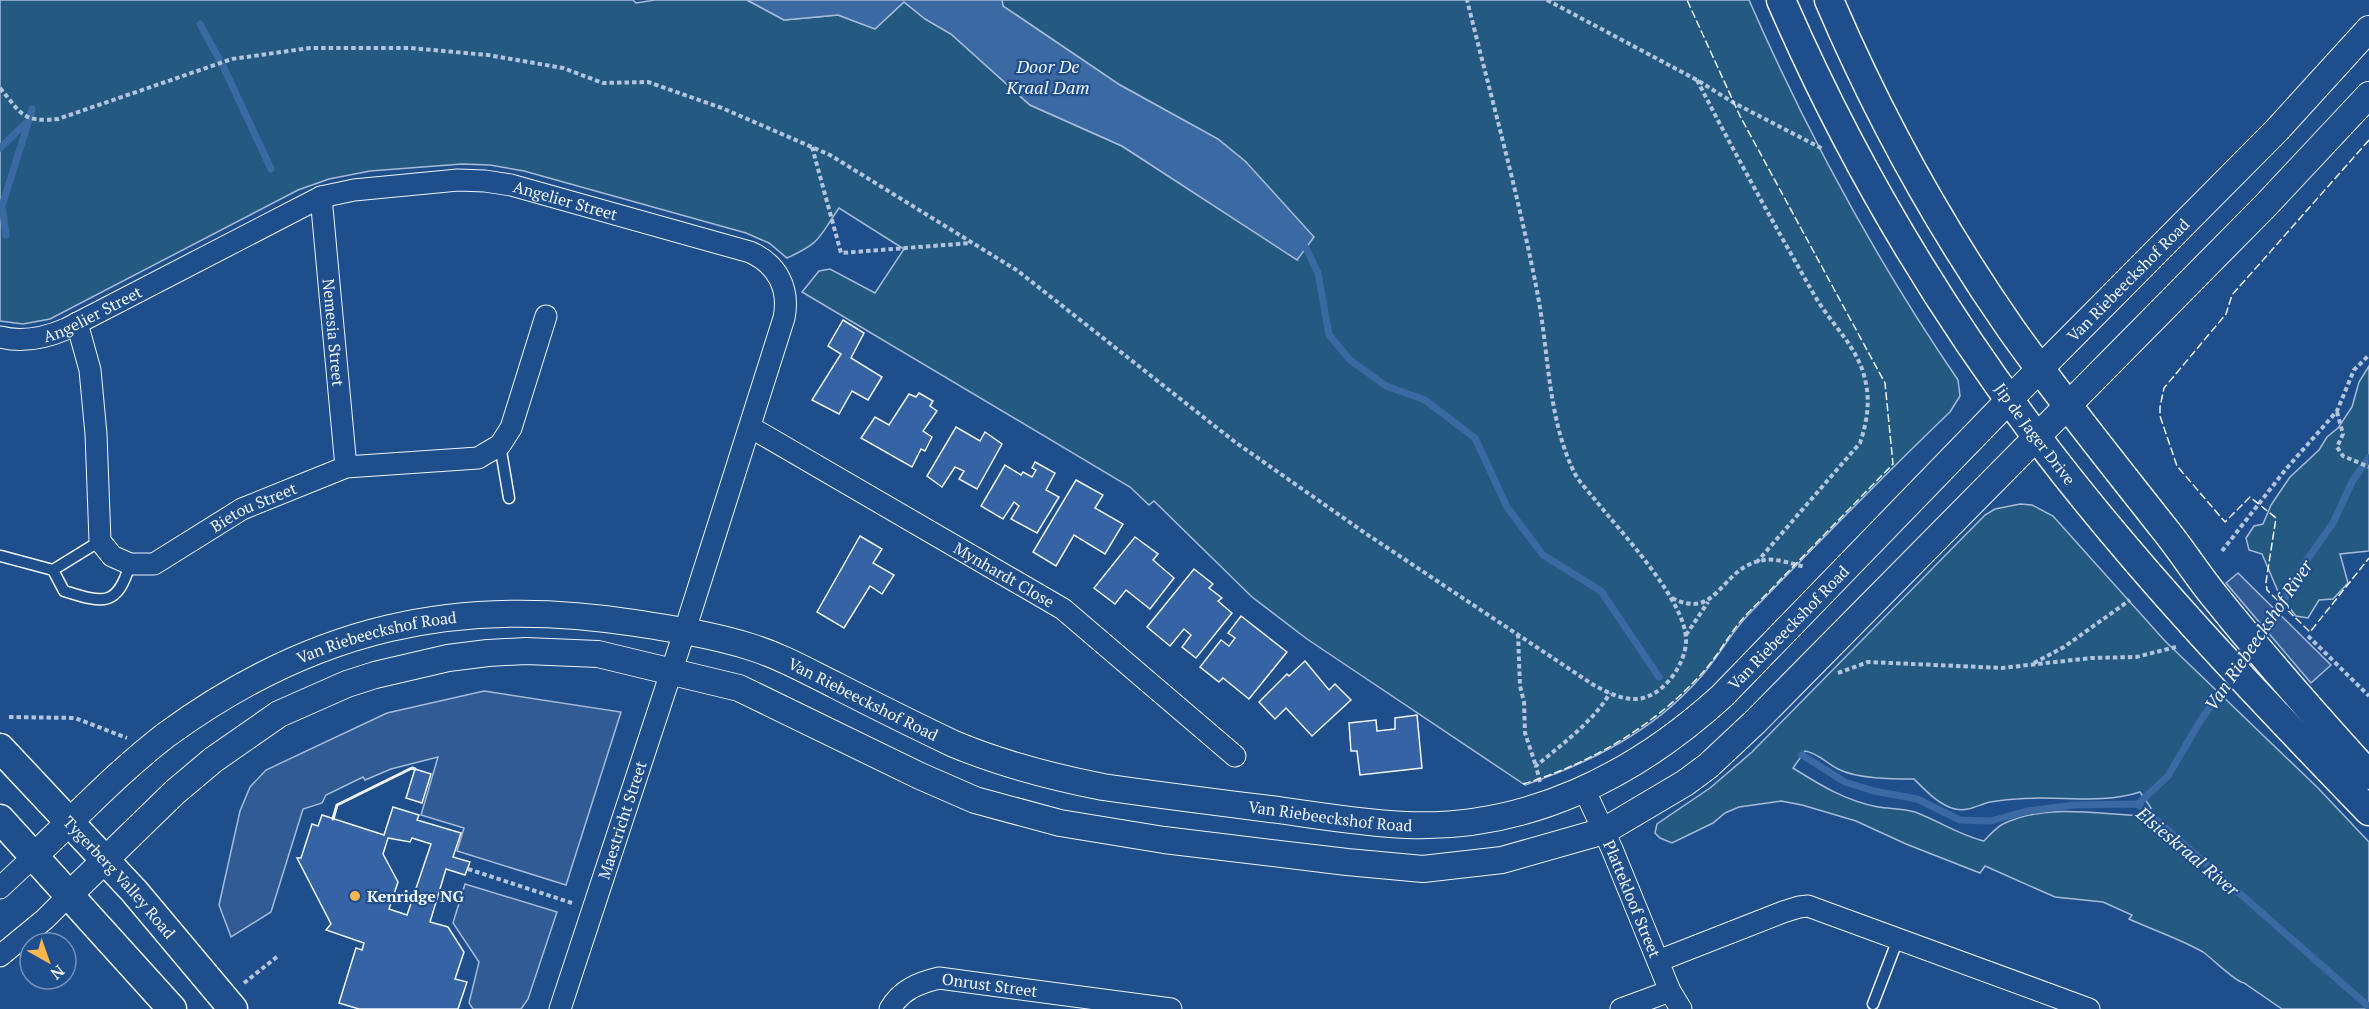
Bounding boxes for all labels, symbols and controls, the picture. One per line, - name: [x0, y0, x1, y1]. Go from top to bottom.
- water label: Door De Kraal Dam: [1005, 54, 1090, 99]
- street label: Angelier Street: [511, 175, 620, 225]
- street label: Van Riebeeckshof Road: [2062, 213, 2194, 346]
- street label: Nemesia Street: [318, 278, 349, 387]
- street label: Angelier Street: [41, 281, 146, 347]
- street label: Jip de Jager Drive: [1990, 378, 2081, 489]
- street label: Bietou Street: [206, 477, 300, 537]
- street label: Mynhardt Close: [950, 537, 1058, 613]
- water label: Van Riebeeckshof River: [2199, 554, 2318, 715]
- street label: Van Riebeeckshof Road: [1723, 560, 1854, 694]
- street label: Van Riebeeckshof Road: [293, 606, 458, 669]
- street label: Van Riebeeckshof Road: [785, 652, 942, 746]
- street label: Maestricht Street: [593, 758, 652, 882]
- street label: Van Riebeeckshof Road: [1247, 795, 1413, 836]
- water label: Elsieskraal River: [2131, 800, 2245, 902]
- street label: Tygerberg Valley Road: [58, 811, 180, 943]
- street label: Plattekloof Street: [1598, 836, 1666, 961]
- place label: Kenridge NG: [367, 885, 464, 907]
- marker: Kenridge NG: [348, 889, 362, 903]
- north arrow: [18, 931, 78, 991]
- text: N: [46, 960, 69, 985]
- street label: Onrust Street: [941, 968, 1039, 1002]

